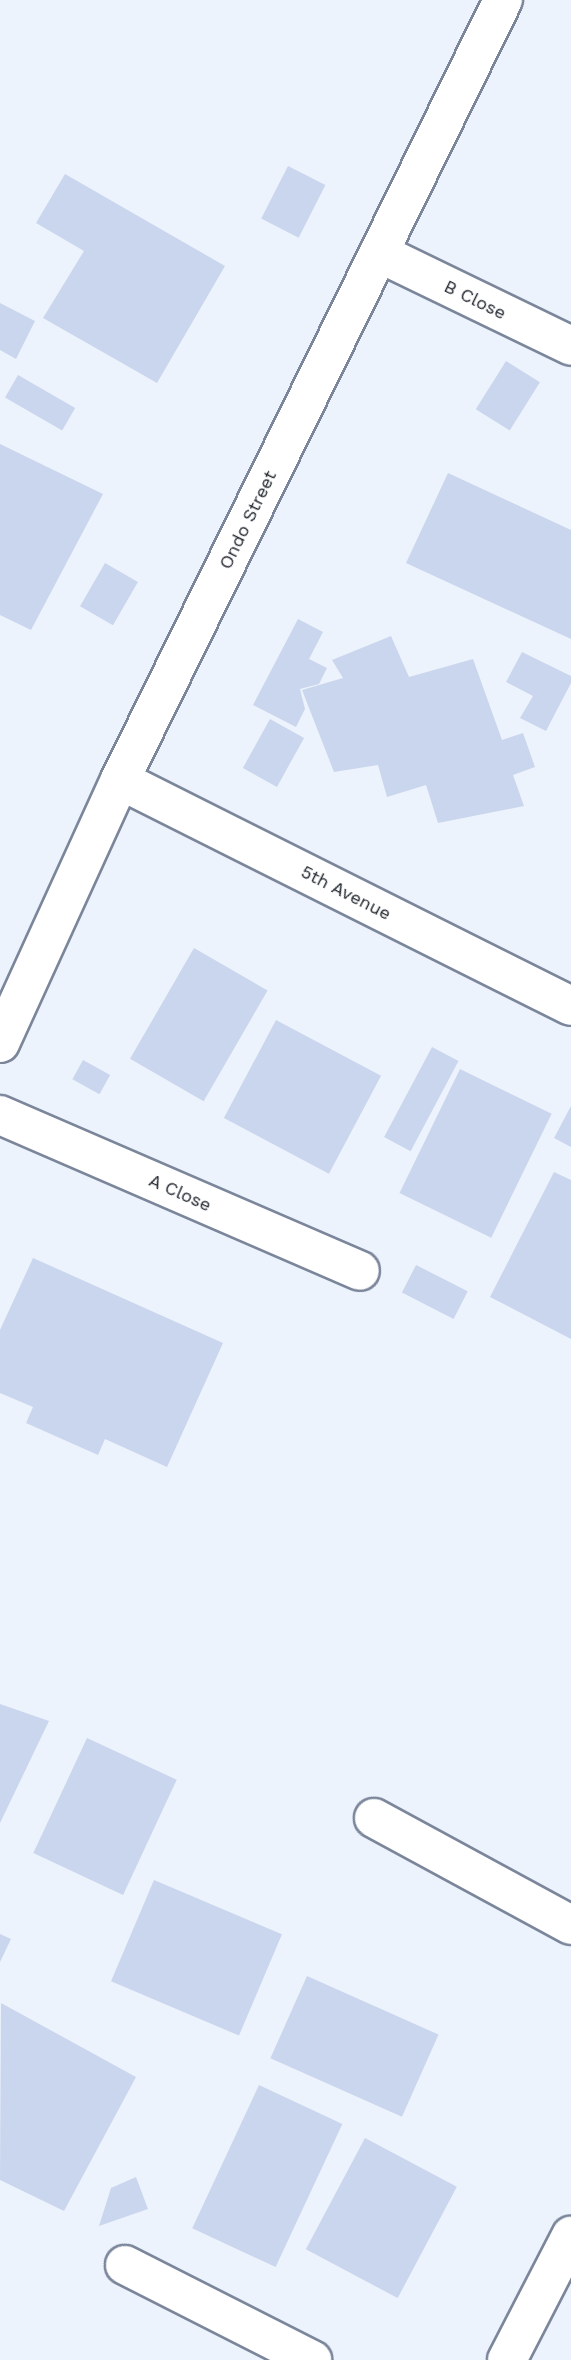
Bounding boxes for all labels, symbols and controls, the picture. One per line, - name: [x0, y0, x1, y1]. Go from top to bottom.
- street label: B Close: [440, 276, 510, 324]
- street label: Ondo Street: [215, 467, 281, 573]
- street label: 5th Avenue: [297, 861, 395, 925]
- street label: A Close: [145, 1170, 215, 1216]

